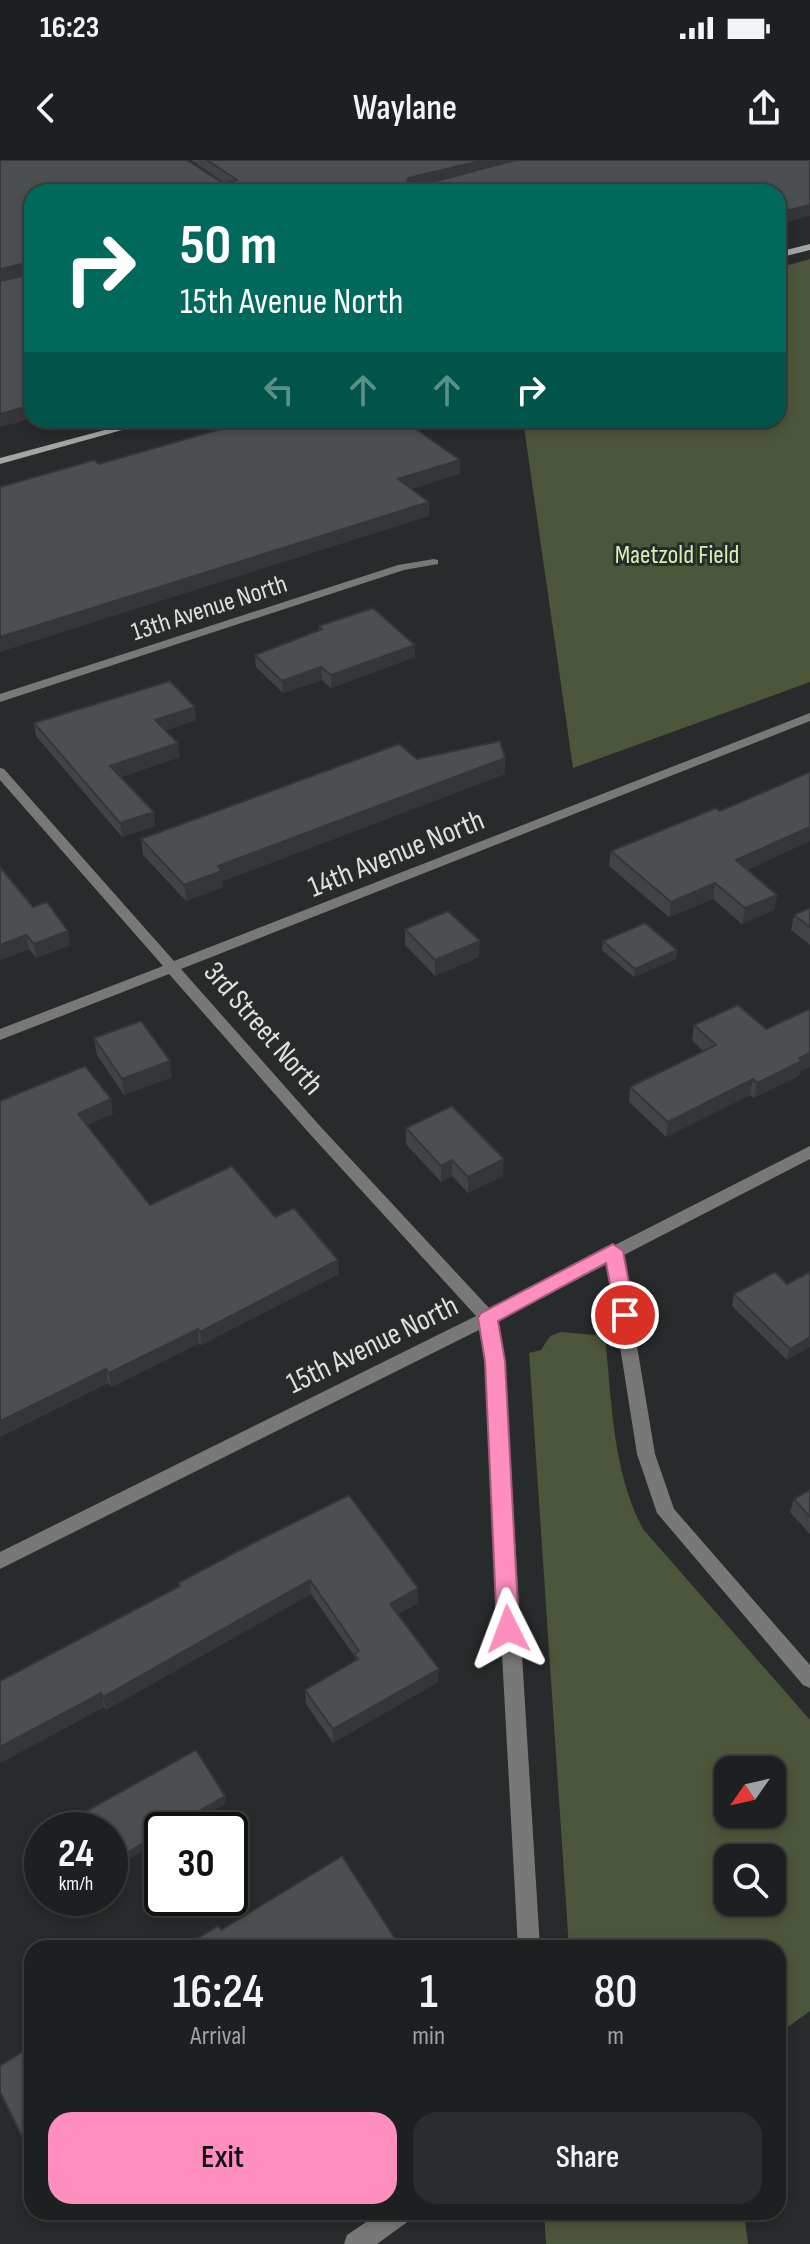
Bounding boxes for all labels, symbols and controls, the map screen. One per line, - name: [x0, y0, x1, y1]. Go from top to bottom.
- text: 16:23: [40, 10, 99, 46]
- icon: back: [24, 86, 68, 130]
- icon: share: [742, 86, 786, 130]
- text: Waylane: [353, 87, 457, 130]
- text: 50 m: [180, 213, 277, 280]
- icon: right: [48, 216, 152, 320]
- text: 15th Avenue North: [180, 281, 403, 324]
- icon: left: [257, 368, 301, 412]
- icon: ahead: [341, 368, 385, 412]
- icon: ahead: [425, 368, 469, 412]
- icon: right: [509, 368, 553, 412]
- park label: Maetzold Field: [615, 540, 739, 571]
- street label: 13th Avenue North: [128, 569, 291, 648]
- street label: 14th Avenue North: [303, 802, 490, 906]
- street label: 3rd Street North: [196, 955, 331, 1103]
- pin: [591, 1281, 659, 1349]
- street label: 15th Avenue North: [281, 1288, 464, 1402]
- icon: arrive: [603, 1293, 647, 1337]
- position arrow: [466, 1587, 550, 1671]
- north arrow: [714, 1756, 786, 1828]
- map controls: [714, 1756, 786, 1916]
- speed limit sign: 30: [144, 1812, 248, 1916]
- text: 24: [58, 1830, 94, 1878]
- button: search: [714, 1844, 786, 1916]
- text: km/h: [59, 1872, 93, 1896]
- text: 16:24: [172, 1964, 264, 2021]
- text: 1: [420, 1964, 438, 2021]
- text: 80: [593, 1964, 638, 2021]
- text: Arrival: [190, 2021, 246, 2052]
- text: min: [412, 2021, 445, 2052]
- text: m: [607, 2021, 624, 2052]
- button: Exit: [48, 2112, 397, 2204]
- button: Share: [413, 2112, 762, 2204]

